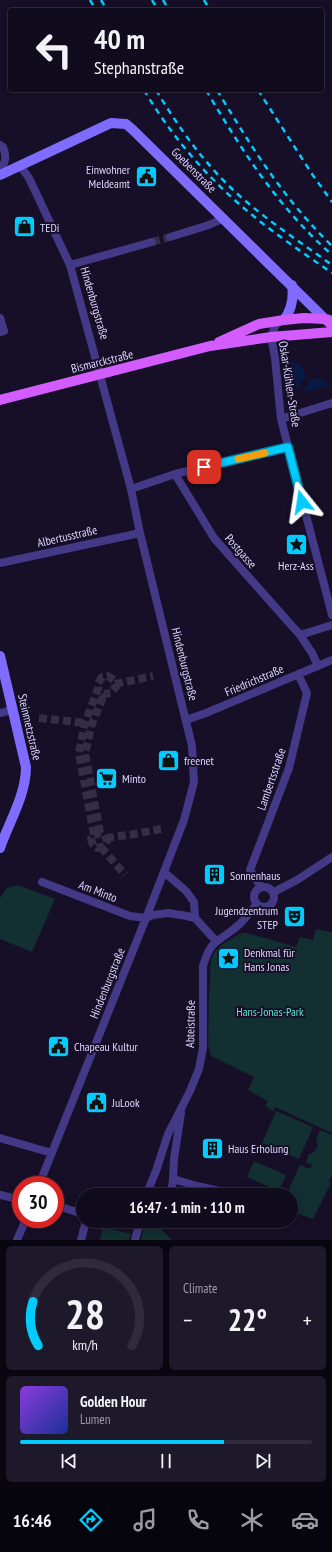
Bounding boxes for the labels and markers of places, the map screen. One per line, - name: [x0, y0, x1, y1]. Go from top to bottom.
- place label: Einwohner Meldeamt: [86, 162, 131, 191]
- public building icon: Einwohner Meldeamt: [133, 163, 159, 189]
- shop icon: TEDi: [11, 214, 37, 240]
- place label: TEDi: [40, 220, 59, 235]
- pin: [187, 450, 221, 484]
- place icon: Herz-Ass: [283, 531, 309, 557]
- place label: Herz-Ass: [278, 558, 314, 573]
- shop icon: freenet: [156, 747, 182, 773]
- place label: freenet: [184, 753, 214, 768]
- supermarket icon: Minto: [94, 765, 120, 791]
- place label: Minto: [122, 771, 146, 786]
- building icon: Sonnenhaus: [201, 862, 227, 888]
- place label: Sonnenhaus: [230, 868, 280, 883]
- place label: Jugendzentrum STEP: [214, 903, 279, 932]
- theatre icon: Jugendzentrum STEP: [281, 904, 307, 930]
- place label: Denkmal für Hans Jonas: [244, 945, 295, 974]
- place icon: Denkmal für Hans Jonas: [215, 946, 241, 972]
- public building icon: Chapeau Kultur: [45, 1033, 71, 1059]
- place label: Chapeau Kultur: [74, 1039, 138, 1054]
- public building icon: JuLook: [84, 1089, 110, 1115]
- place label: JuLook: [111, 1095, 140, 1110]
- building icon: Haus Erholung: [199, 1135, 225, 1161]
- place label: Haus Erholung: [228, 1141, 288, 1156]

